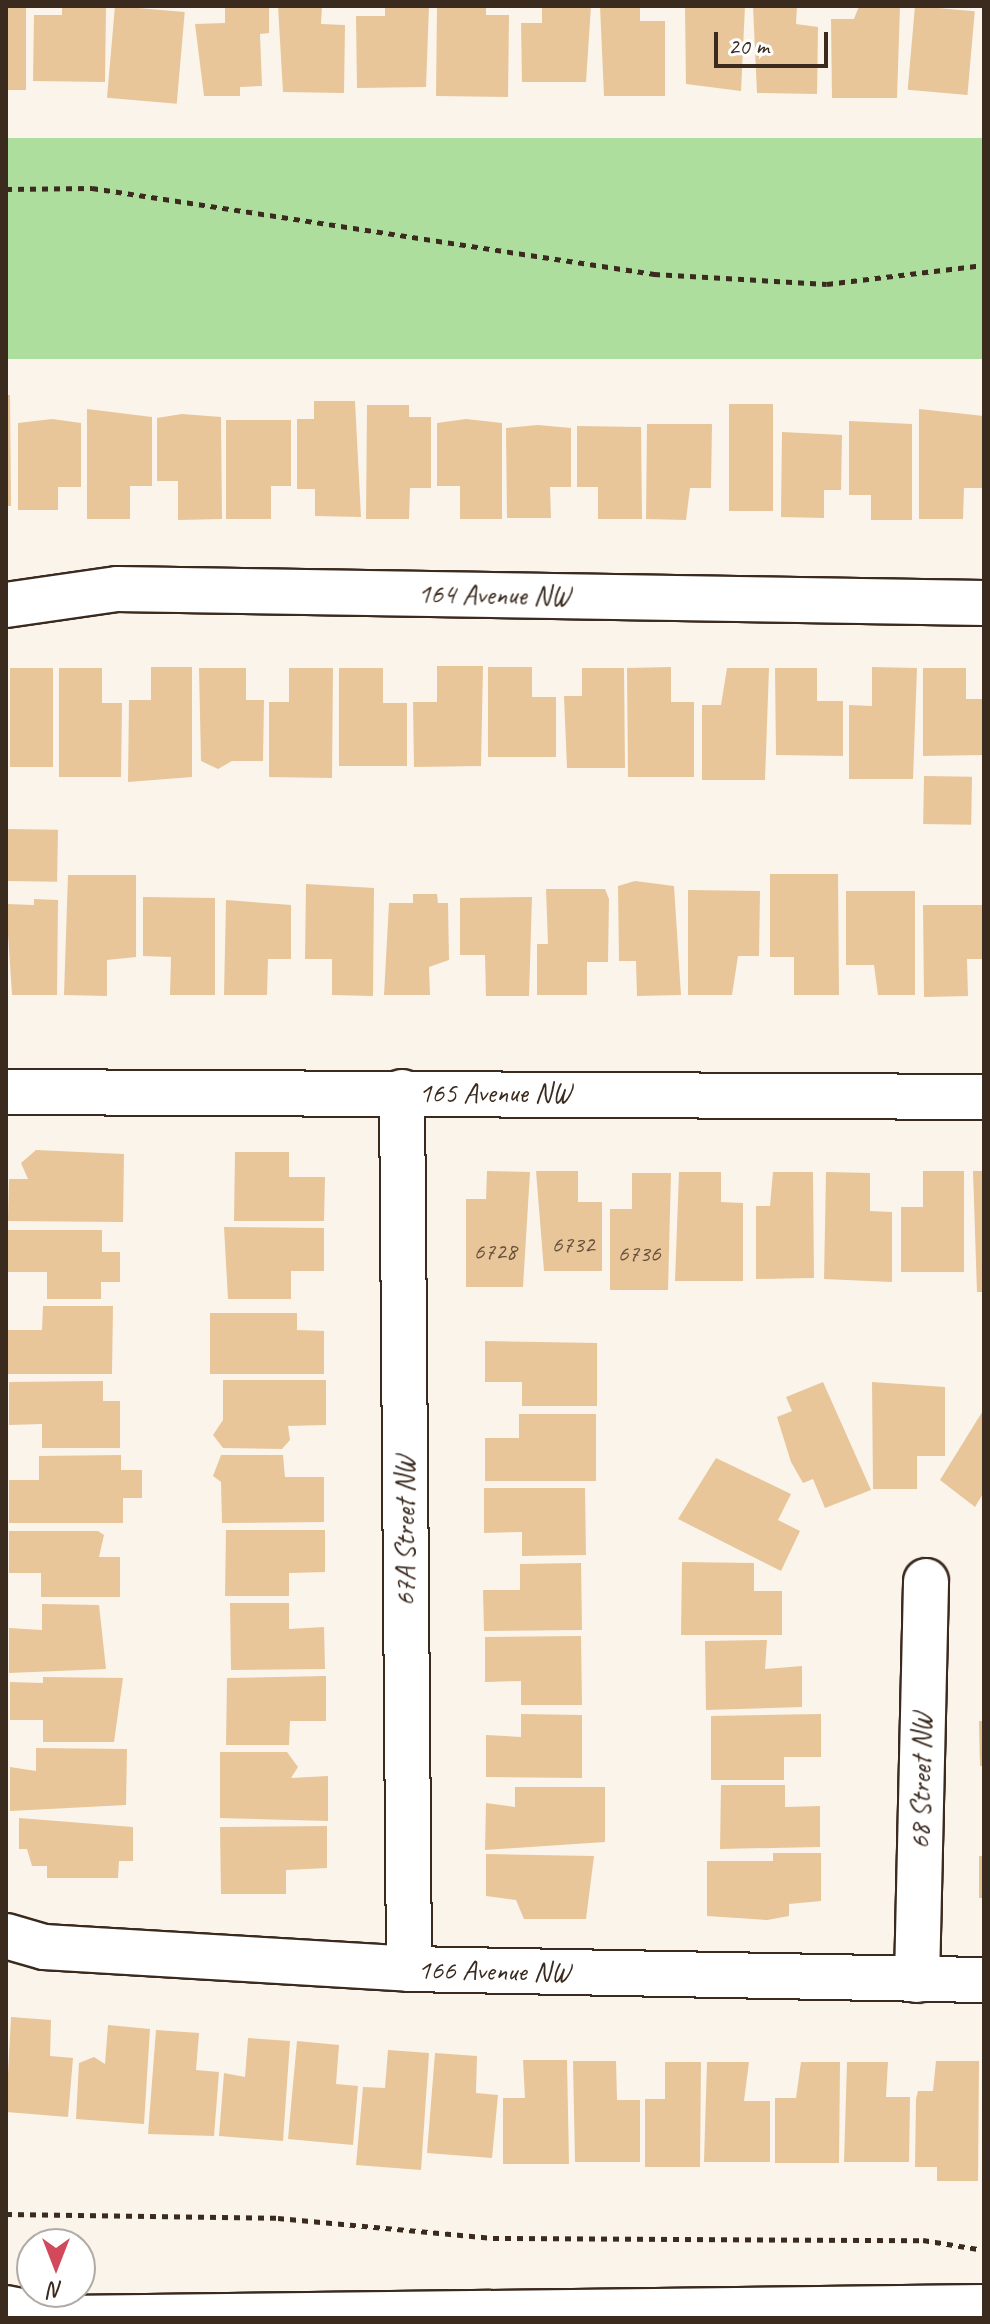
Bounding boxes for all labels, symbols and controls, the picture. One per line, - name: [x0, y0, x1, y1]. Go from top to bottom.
- scale bar: [718, 16, 832, 66]
- text: 20 m: [728, 31, 769, 61]
- street label: 164 Avenue NW: [417, 577, 571, 613]
- street label: 165 Avenue NW: [419, 1076, 571, 1110]
- house number: 6732: [551, 1231, 595, 1259]
- house number: 6728: [473, 1238, 517, 1266]
- house number: 6736: [617, 1240, 661, 1268]
- street label: 67A Street NW: [388, 1456, 422, 1606]
- street label: 68 Street NW: [903, 1712, 939, 1850]
- street label: 166 Avenue NW: [417, 1953, 571, 1989]
- north arrow: [16, 2228, 96, 2308]
- text: N: [49, 2276, 63, 2304]

